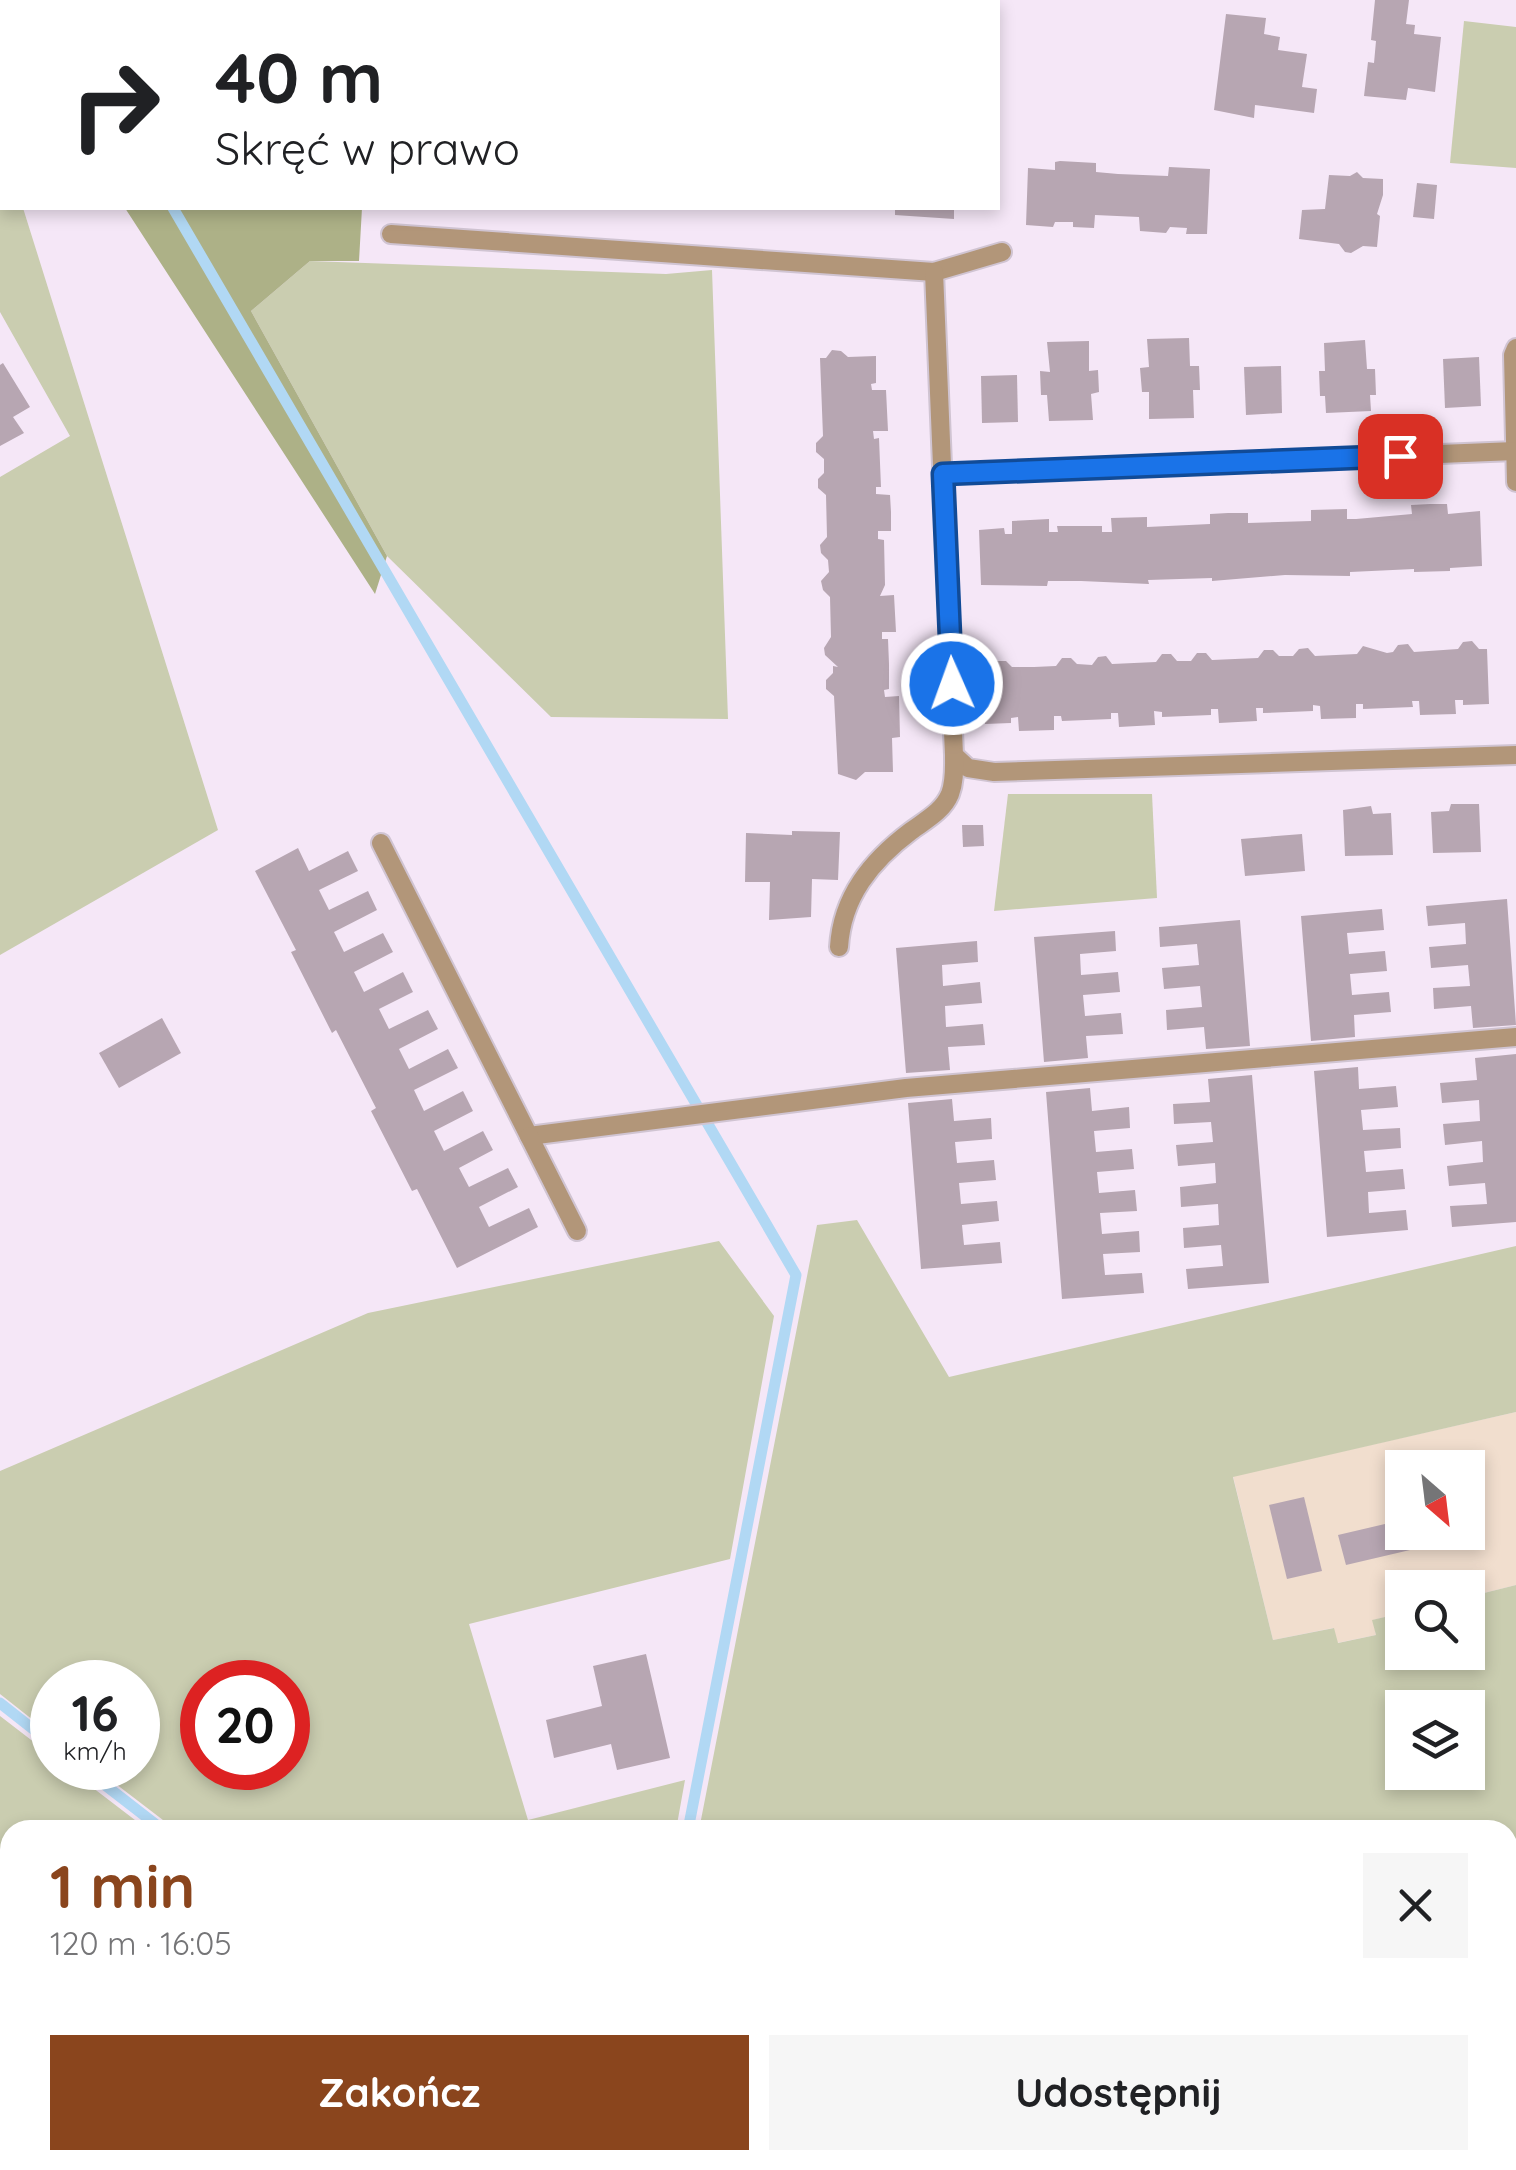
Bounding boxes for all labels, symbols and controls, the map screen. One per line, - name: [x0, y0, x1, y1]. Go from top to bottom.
- text: 40 m: [215, 33, 383, 121]
- icon: right: [50, 40, 180, 170]
- text: Skręć w prawo: [215, 120, 520, 176]
- pin: [1358, 414, 1443, 499]
- icon: arrive: [1373, 429, 1428, 484]
- position arrow: [900, 632, 1004, 736]
- north arrow: [1385, 1450, 1485, 1550]
- map controls: [1385, 1450, 1485, 1790]
- button: search: [1385, 1570, 1485, 1670]
- speed limit sign: 20: [180, 1660, 310, 1790]
- text: 16: [71, 1681, 119, 1744]
- button: layers: [1385, 1690, 1485, 1790]
- text: km/h: [63, 1735, 127, 1766]
- text: 1 min: [50, 1848, 195, 1923]
- button: close: [1363, 1853, 1468, 1958]
- text: 120 m · 16:05: [50, 1923, 232, 1963]
- button: Zakończ: [50, 2035, 749, 2150]
- button: Udostępnij: [769, 2035, 1468, 2150]

